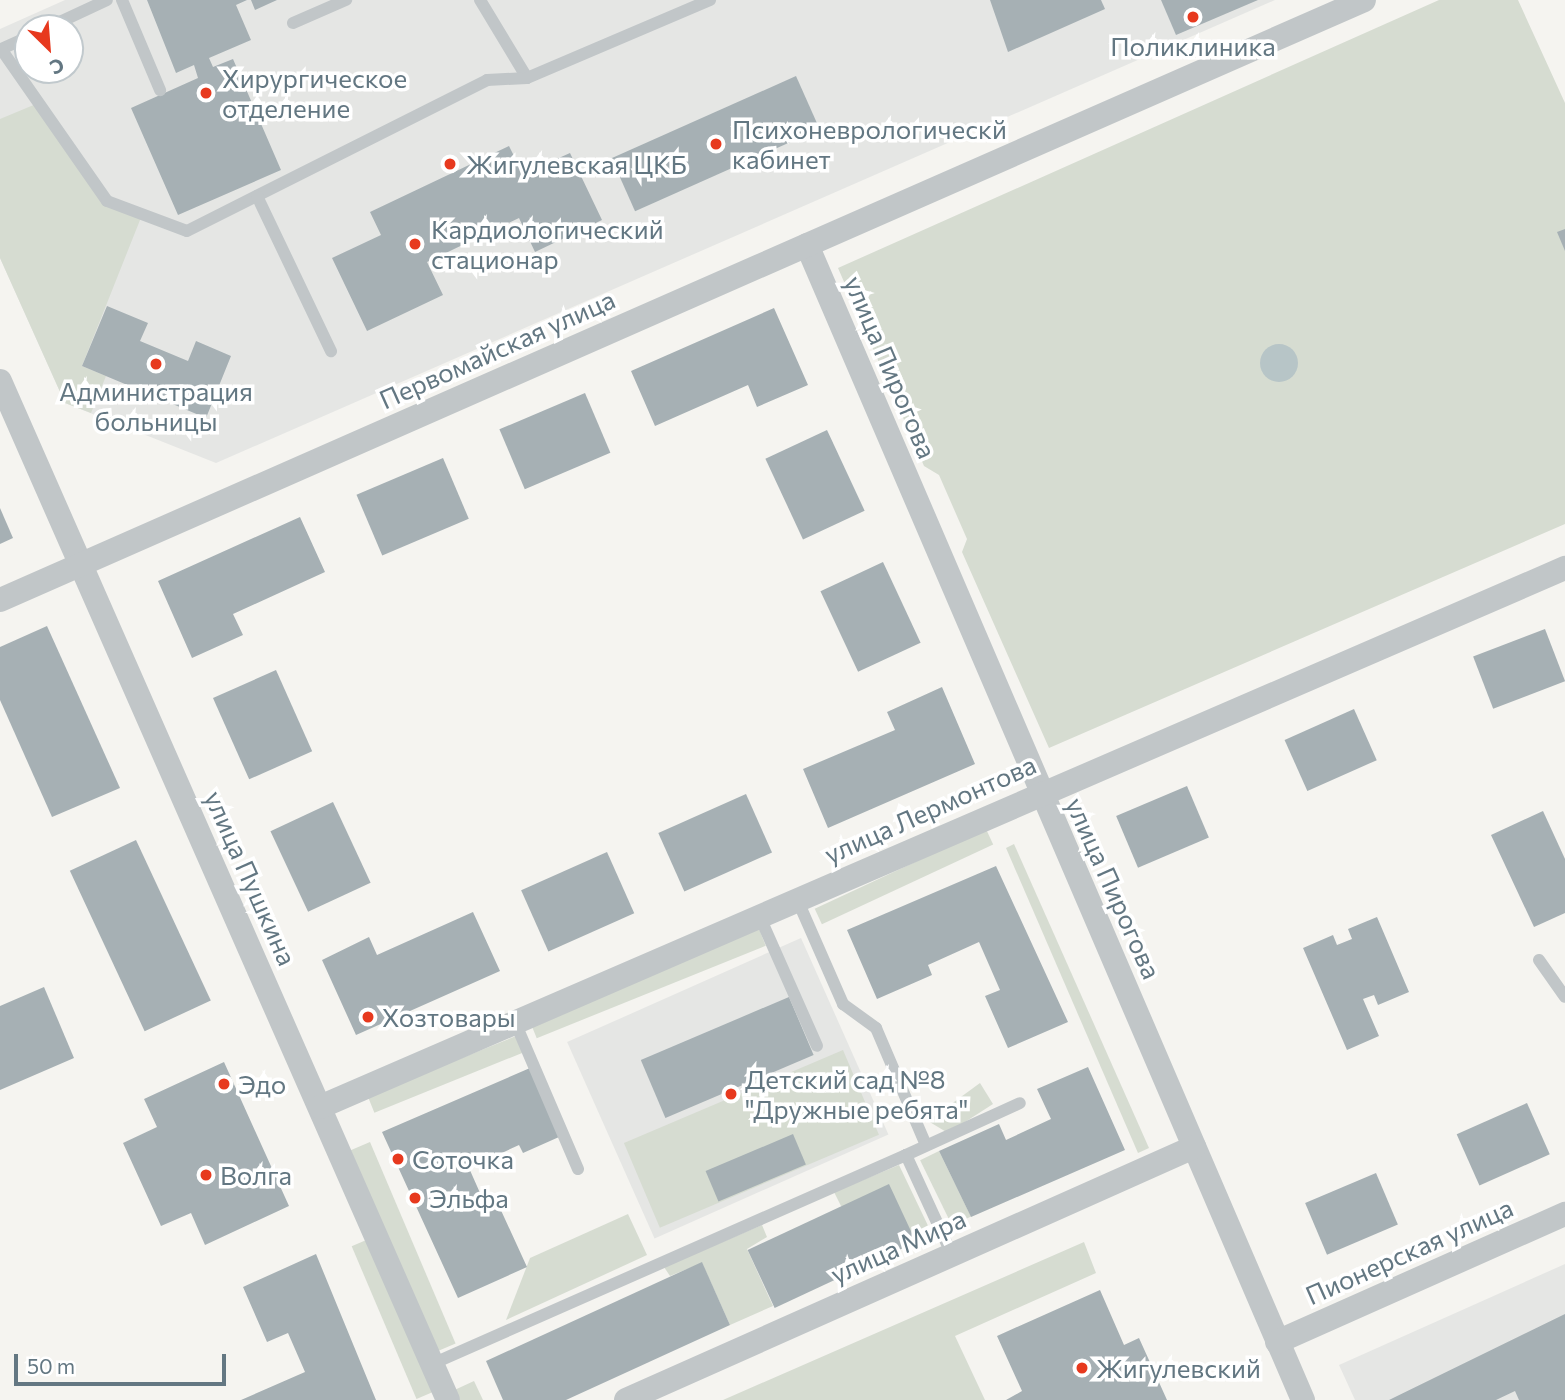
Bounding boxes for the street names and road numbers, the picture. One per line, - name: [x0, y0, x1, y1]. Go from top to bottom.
- street label: улица Пирогова: [839, 271, 943, 463]
- street label: Первомайская улица: [374, 283, 620, 415]
- street label: улица Лермонтова: [819, 748, 1041, 870]
- street label: улица Пушкина: [199, 786, 303, 970]
- street label: улица Пирогова: [1060, 793, 1168, 983]
- street label: Пионерская улица: [1301, 1191, 1517, 1311]
- street label: улица Мира: [826, 1202, 970, 1290]

